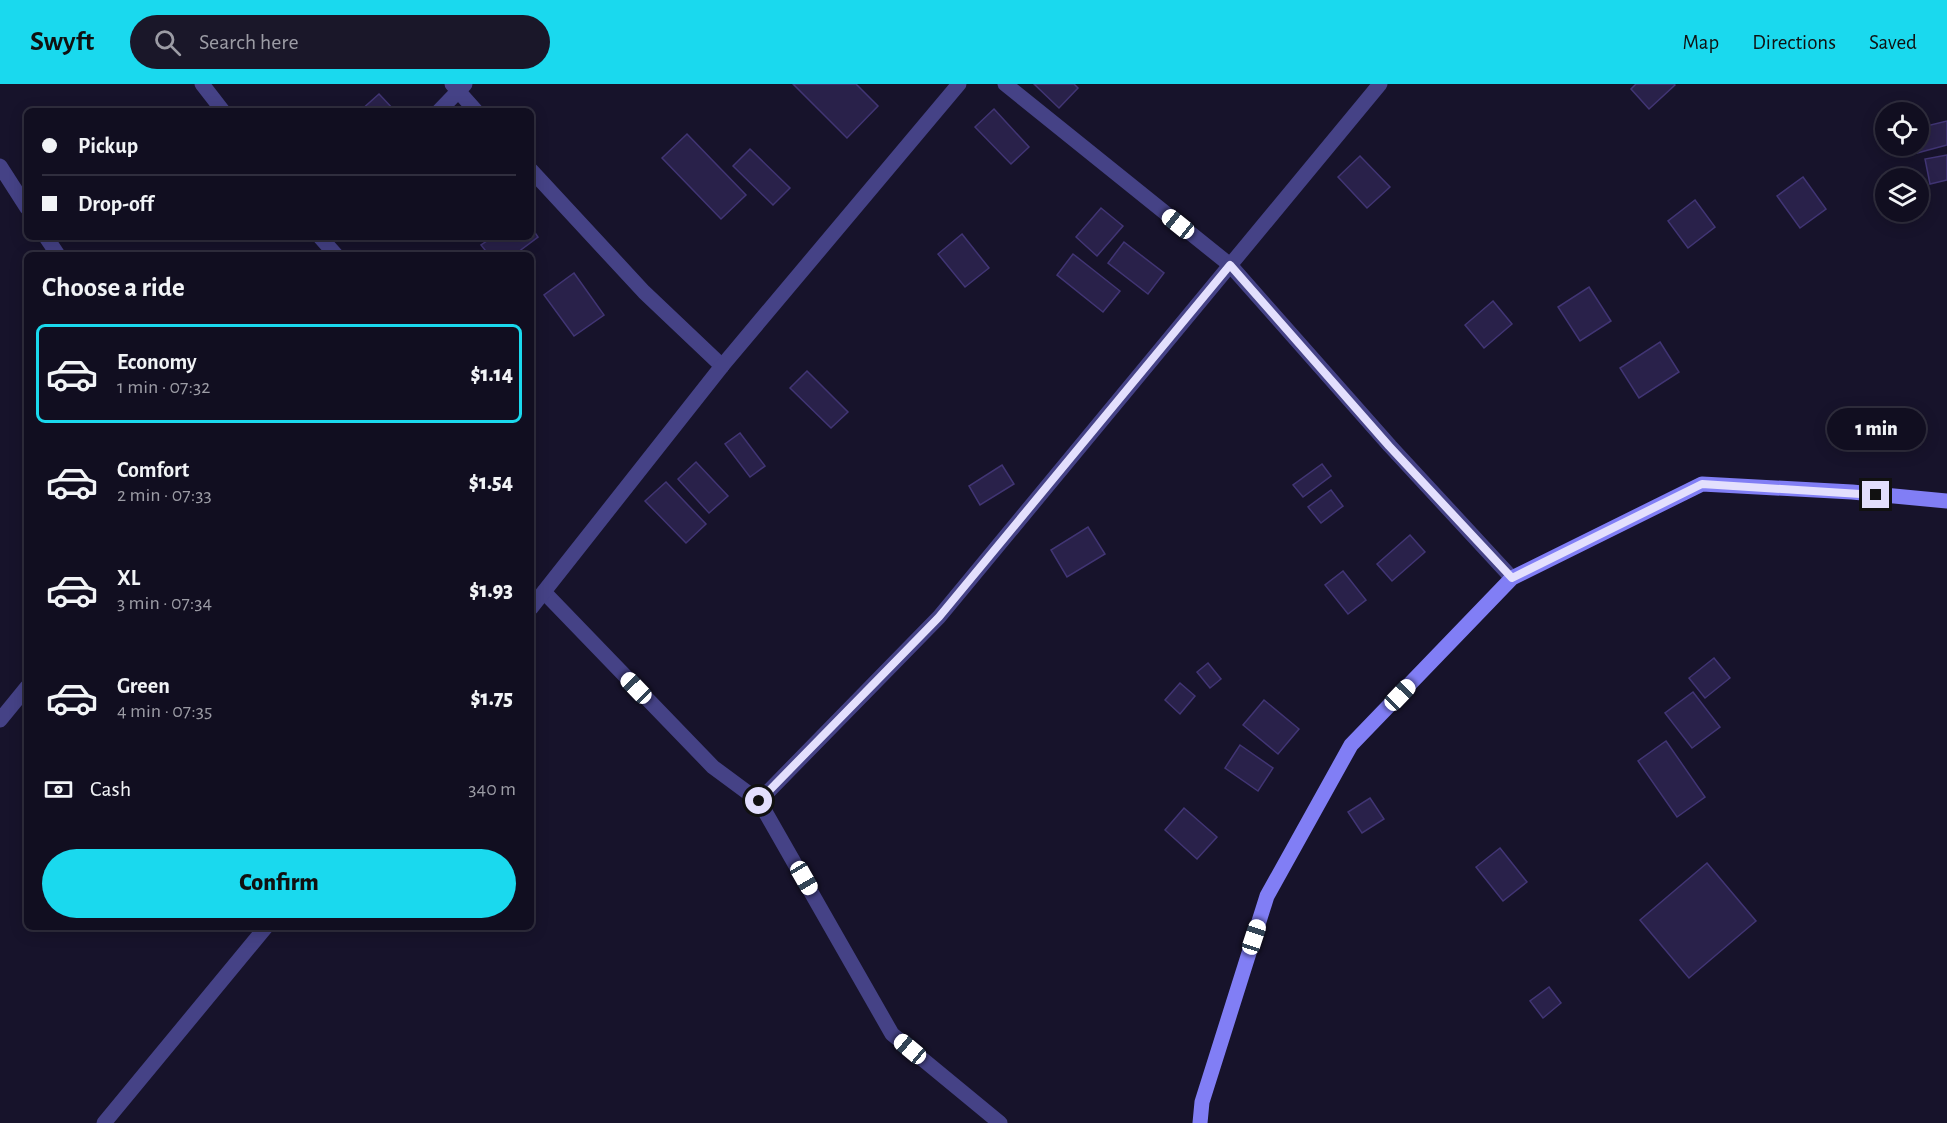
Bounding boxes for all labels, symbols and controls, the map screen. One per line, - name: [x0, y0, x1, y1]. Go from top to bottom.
- search box: [130, 15, 550, 69]
- icon: search: [151, 26, 184, 59]
- text: Swyft: [30, 28, 94, 56]
- text: Search here: [199, 31, 299, 53]
- text: Map: [1683, 32, 1719, 53]
- text: Directions: [1752, 32, 1836, 53]
- text: Saved: [1869, 32, 1917, 53]
- map controls: [1875, 102, 1929, 222]
- button: locate: [1875, 102, 1929, 156]
- text: Pickup: [78, 135, 138, 157]
- button: layers: [1875, 168, 1929, 222]
- text: Drop-off: [78, 193, 154, 215]
- car: [1158, 206, 1198, 242]
- text: Choose a ride: [42, 274, 185, 301]
- icon: car: [45, 347, 99, 401]
- text: Economy: [117, 351, 197, 373]
- text: $1.14: [470, 363, 513, 385]
- text: 1 min · 07:32: [117, 377, 210, 397]
- callout: 1 min: [1826, 408, 1926, 450]
- text: 1 min: [1855, 419, 1898, 439]
- icon: car: [45, 455, 99, 509]
- text: Comfort: [117, 459, 189, 481]
- text: $1.54: [469, 471, 513, 493]
- route end: [1862, 481, 1889, 508]
- text: 2 min · 07:33: [117, 485, 212, 505]
- icon: car: [45, 563, 99, 617]
- text: XL: [117, 567, 140, 589]
- text: $1.93: [469, 579, 513, 601]
- text: 3 min · 07:34: [117, 593, 212, 613]
- car: [617, 669, 655, 707]
- icon: car: [45, 671, 99, 725]
- text: Green: [117, 675, 170, 697]
- car: [1381, 676, 1419, 714]
- text: $1.75: [470, 687, 513, 709]
- text: 4 min · 07:35: [117, 701, 212, 721]
- icon: cash: [42, 773, 75, 806]
- text: Cash: [90, 778, 131, 800]
- text: 340 m: [468, 779, 516, 799]
- route start: [745, 787, 772, 814]
- button: Confirm: [42, 849, 516, 918]
- car: [787, 858, 821, 898]
- car: [1240, 917, 1268, 957]
- car: [890, 1031, 930, 1067]

